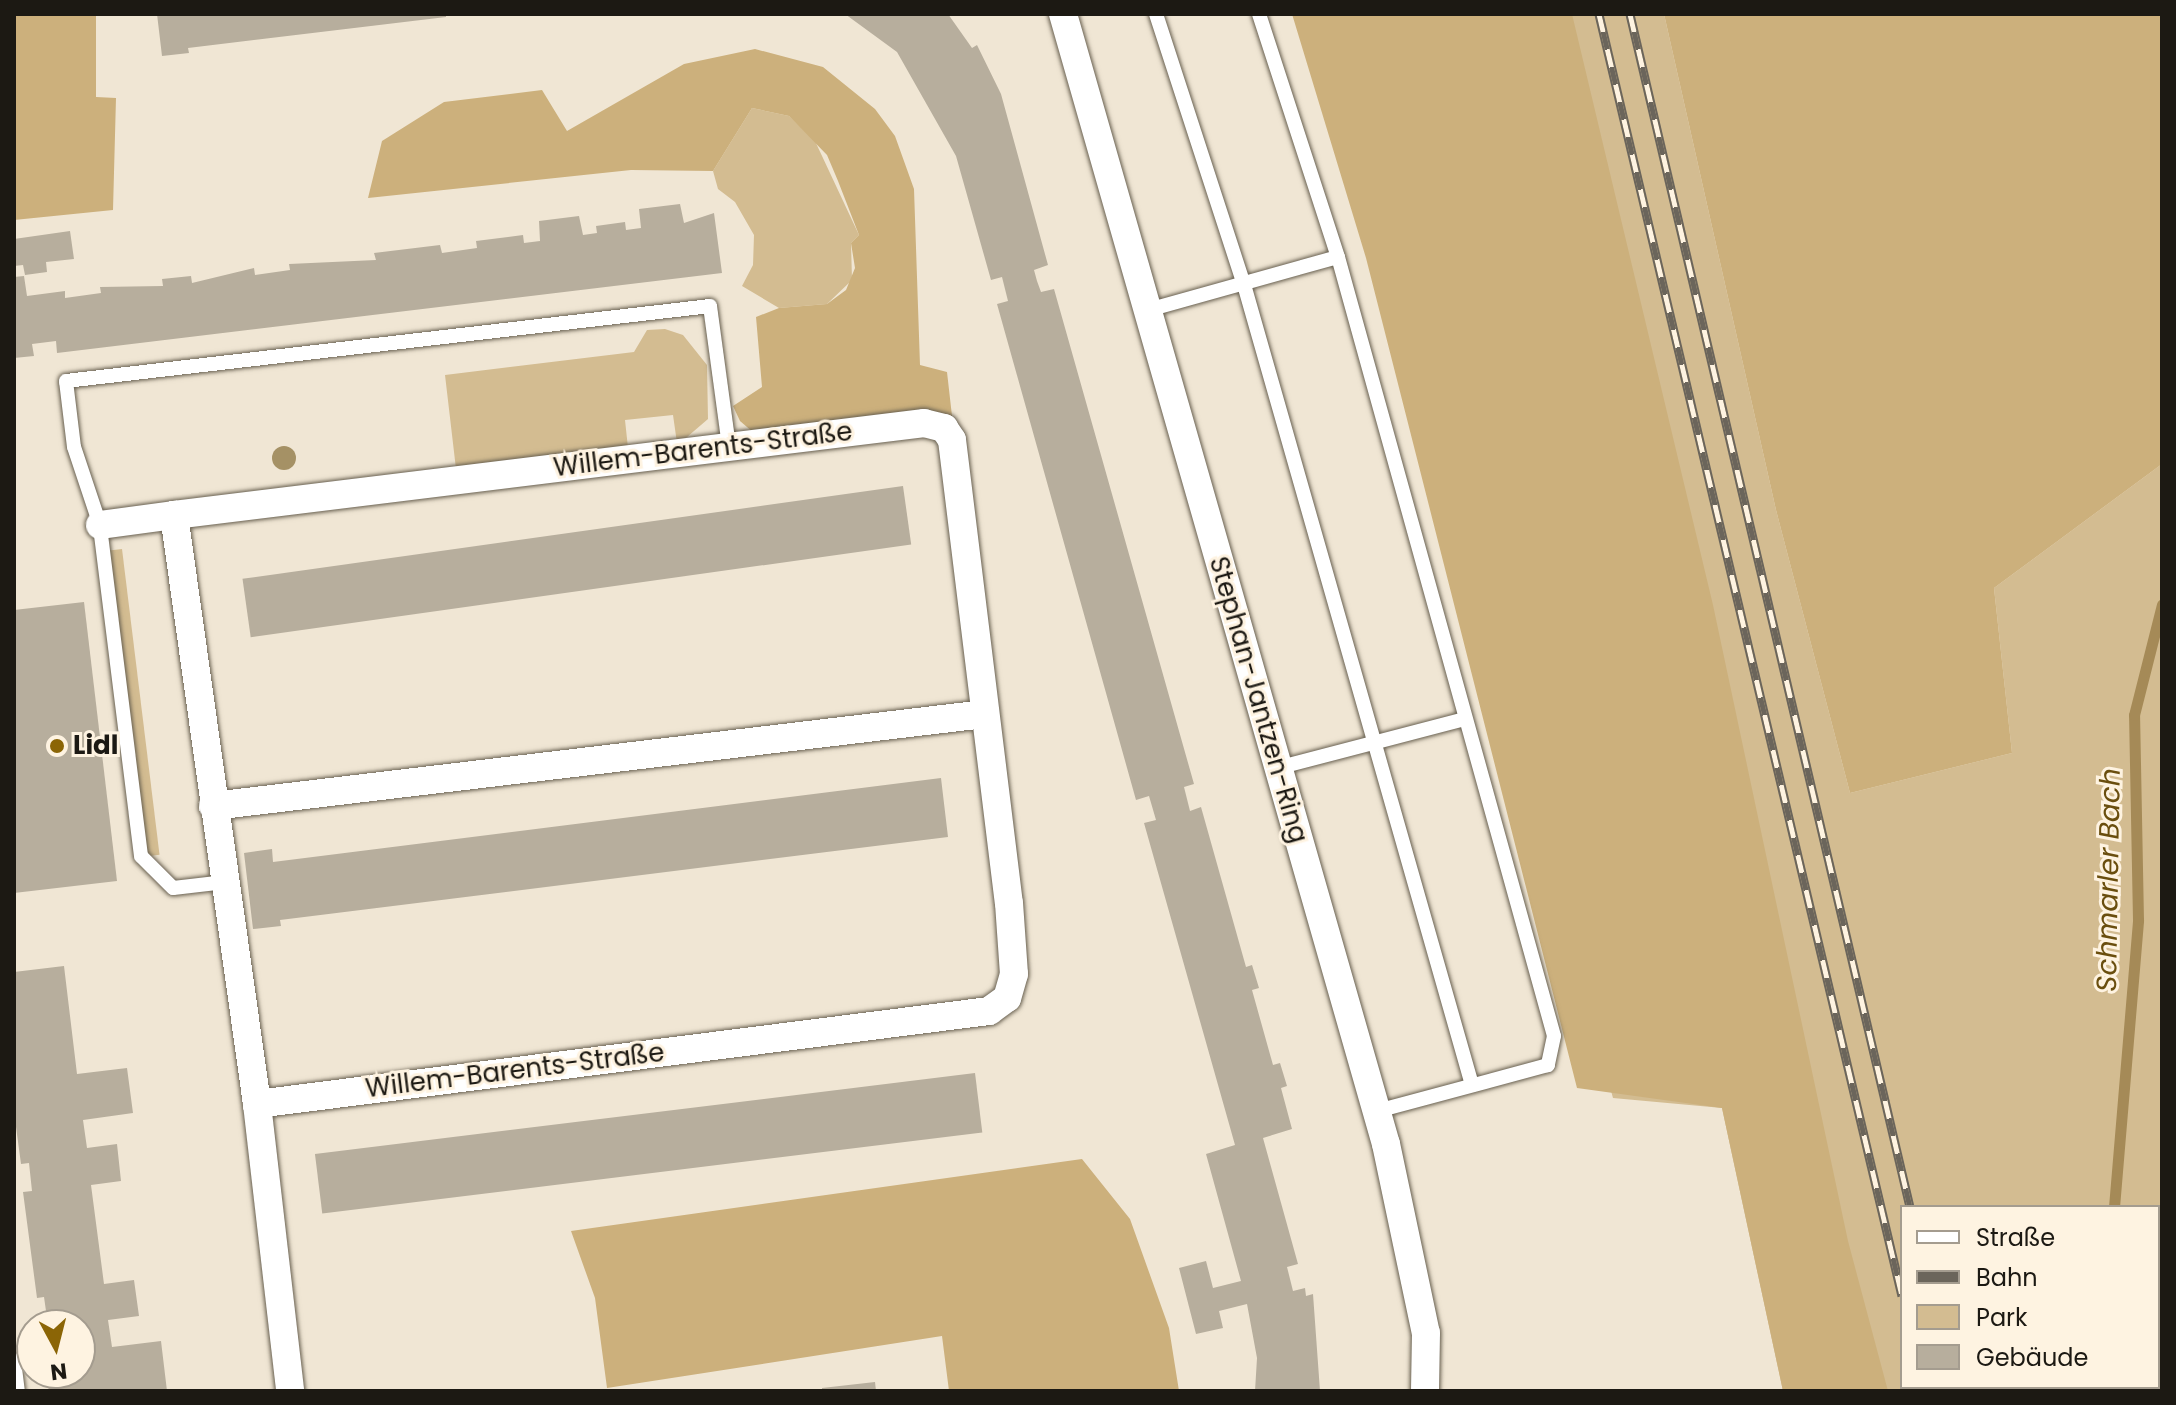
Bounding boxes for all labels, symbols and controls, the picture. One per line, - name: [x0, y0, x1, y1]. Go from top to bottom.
- street label: Willem-Barents-Straße: [552, 416, 854, 484]
- street label: Stephan-Jantzen-Ring: [1202, 553, 1314, 847]
- place label: Lidl: [73, 730, 118, 762]
- marker: Lidl: [48, 737, 66, 755]
- water label: Schmarler Bach: [2090, 768, 2128, 992]
- street label: Willem-Barents-Straße: [364, 1037, 666, 1105]
- legend: [1900, 1205, 2160, 1389]
- text: Straße: [1976, 1221, 2055, 1254]
- text: Bahn: [1976, 1261, 2038, 1294]
- text: Park: [1976, 1301, 2027, 1334]
- north arrow: [16, 1309, 96, 1389]
- text: Gebäude: [1976, 1341, 2088, 1374]
- text: N: [49, 1355, 69, 1388]

